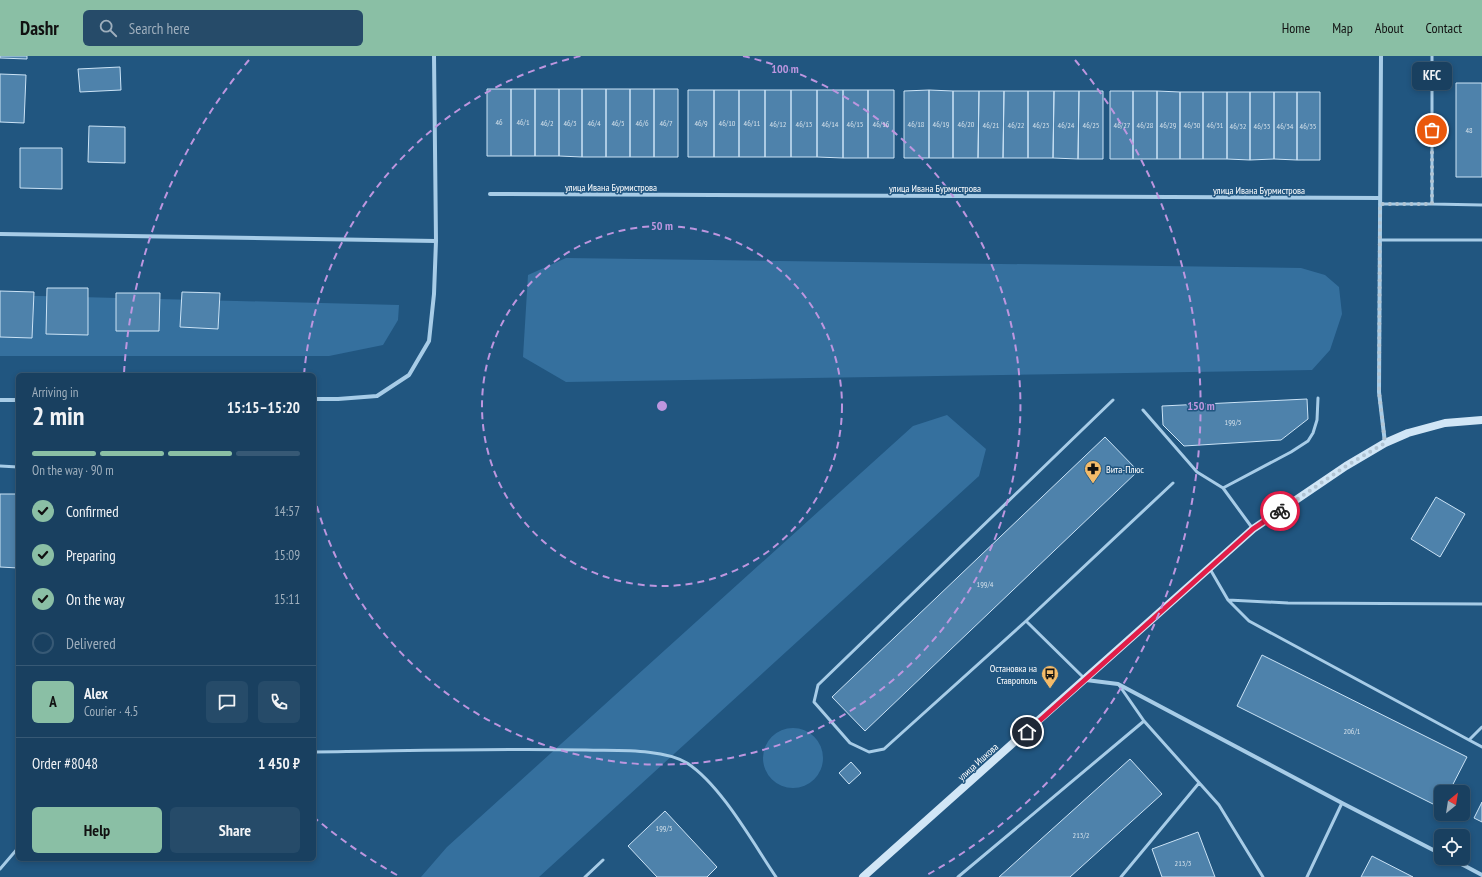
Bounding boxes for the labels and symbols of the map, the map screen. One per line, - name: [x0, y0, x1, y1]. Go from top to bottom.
- text: 100 m: [771, 61, 799, 76]
- callout: KFC: [1412, 62, 1452, 90]
- pin: [1415, 113, 1449, 147]
- house number: 46: [495, 117, 503, 127]
- house number: 46/1: [516, 117, 530, 127]
- house number: 46/2: [540, 118, 554, 128]
- house number: 46/3: [563, 118, 577, 128]
- house number: 46/4: [587, 118, 601, 128]
- house number: 46/5: [611, 118, 625, 128]
- house number: 46/6: [635, 118, 649, 128]
- house number: 46/7: [659, 118, 673, 128]
- house number: 46/9: [694, 118, 708, 128]
- house number: 46/10: [719, 118, 736, 128]
- house number: 46/11: [744, 118, 761, 128]
- house number: 46/12: [770, 119, 787, 129]
- house number: 46/13: [796, 119, 813, 129]
- house number: 46/14: [822, 119, 839, 129]
- house number: 46/15: [847, 119, 863, 129]
- house number: 46/16: [873, 119, 890, 129]
- house number: 46/18: [908, 119, 925, 129]
- house number: 46/19: [933, 119, 950, 129]
- house number: 46/20: [958, 119, 975, 129]
- house number: 46/21: [983, 120, 1000, 130]
- house number: 46/22: [1008, 120, 1025, 130]
- house number: 46/23: [1033, 120, 1050, 130]
- house number: 46/24: [1058, 120, 1075, 130]
- house number: 46/25: [1083, 120, 1099, 130]
- house number: 46/27: [1114, 120, 1131, 130]
- house number: 46/28: [1137, 120, 1154, 130]
- house number: 46/29: [1160, 120, 1177, 130]
- house number: 46/30: [1184, 120, 1201, 130]
- house number: 46/31: [1207, 120, 1224, 130]
- house number: 46/32: [1230, 121, 1247, 131]
- house number: 46/33: [1254, 121, 1271, 131]
- house number: 46/34: [1277, 121, 1294, 131]
- house number: 46/35: [1300, 121, 1316, 131]
- house number: 48: [1465, 125, 1473, 135]
- street label: улица Ивана Бурмистрова: [565, 181, 657, 194]
- street label: улица Ивана Бурмистрова: [889, 182, 981, 195]
- street label: улица Ивана Бурмистрова: [1213, 184, 1305, 197]
- text: 50 m: [651, 218, 673, 233]
- text: 150 m: [1187, 398, 1215, 413]
- centre of rings: [655, 399, 669, 413]
- house number: 199/5: [1225, 417, 1241, 427]
- pharmacy icon: Вита-Плюс: [1083, 459, 1103, 484]
- place label: Вита-Плюс: [1106, 463, 1144, 476]
- courier: [1260, 491, 1300, 531]
- house number: 199/4: [977, 579, 994, 589]
- place label: Остановка на Ставрополь: [990, 662, 1037, 687]
- bus stop icon: Остановка на Ставрополь: [1040, 664, 1060, 689]
- pin: [1010, 715, 1044, 749]
- house number: 206/1: [1344, 726, 1361, 736]
- street label: улица Ишкова: [955, 740, 1001, 784]
- north arrow: [1434, 785, 1470, 821]
- house number: 199/3: [656, 823, 673, 833]
- house number: 213/2: [1073, 830, 1090, 840]
- house number: 213/3: [1175, 858, 1192, 868]

